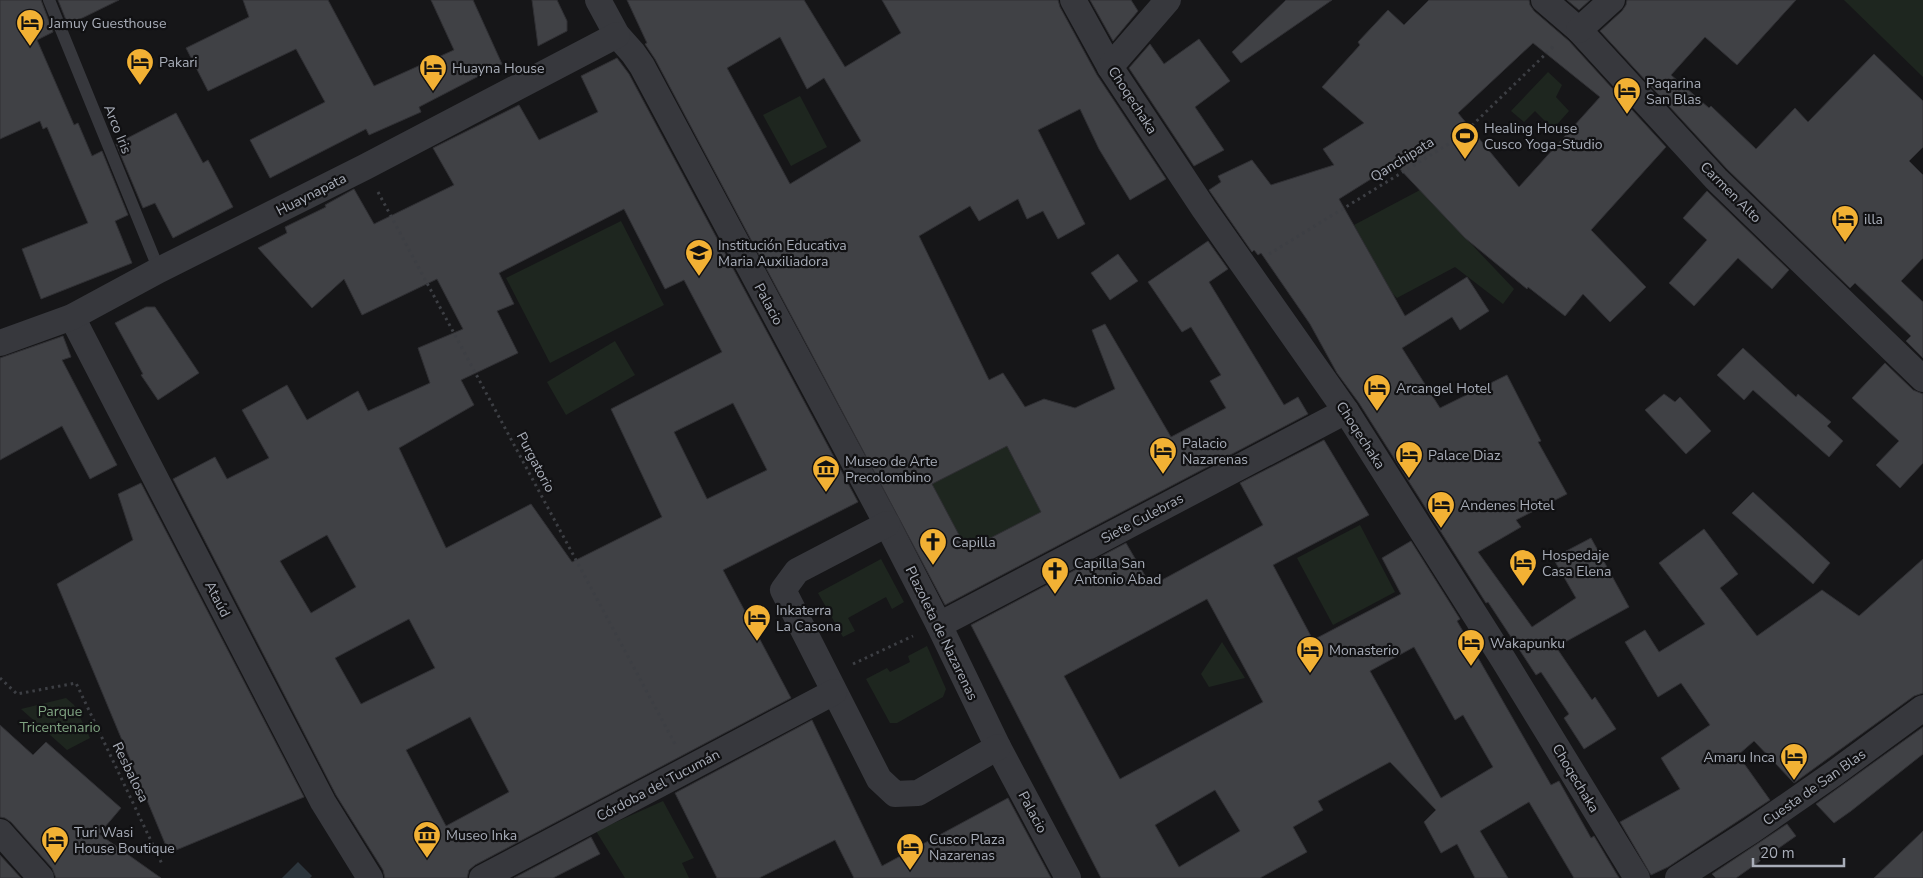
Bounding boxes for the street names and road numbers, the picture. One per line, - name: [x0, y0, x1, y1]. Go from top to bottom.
- street label: Choqechaka: [1104, 63, 1162, 138]
- street label: Arco Iris: [99, 102, 136, 157]
- street label: Qanchipata: [1367, 132, 1438, 186]
- street label: Carmen Alto: [1696, 158, 1766, 227]
- street label: Huaynapata: [273, 169, 350, 220]
- street label: Palacio: [750, 280, 788, 329]
- street label: Choqechaka: [1332, 398, 1390, 473]
- street label: Purgatorio: [512, 429, 559, 496]
- street label: Siete Culebras: [1098, 489, 1187, 548]
- street label: Plazoleta de Nazarenas: [901, 563, 982, 704]
- street label: Ataúd: [200, 578, 235, 621]
- street label: Resbalosa: [108, 739, 153, 806]
- street label: Choqechaka: [1548, 740, 1604, 816]
- street label: Córdoba del Tucumán: [593, 745, 723, 826]
- street label: Cuesta de San Blas: [1759, 745, 1870, 830]
- street label: Palacio: [1014, 788, 1052, 837]

